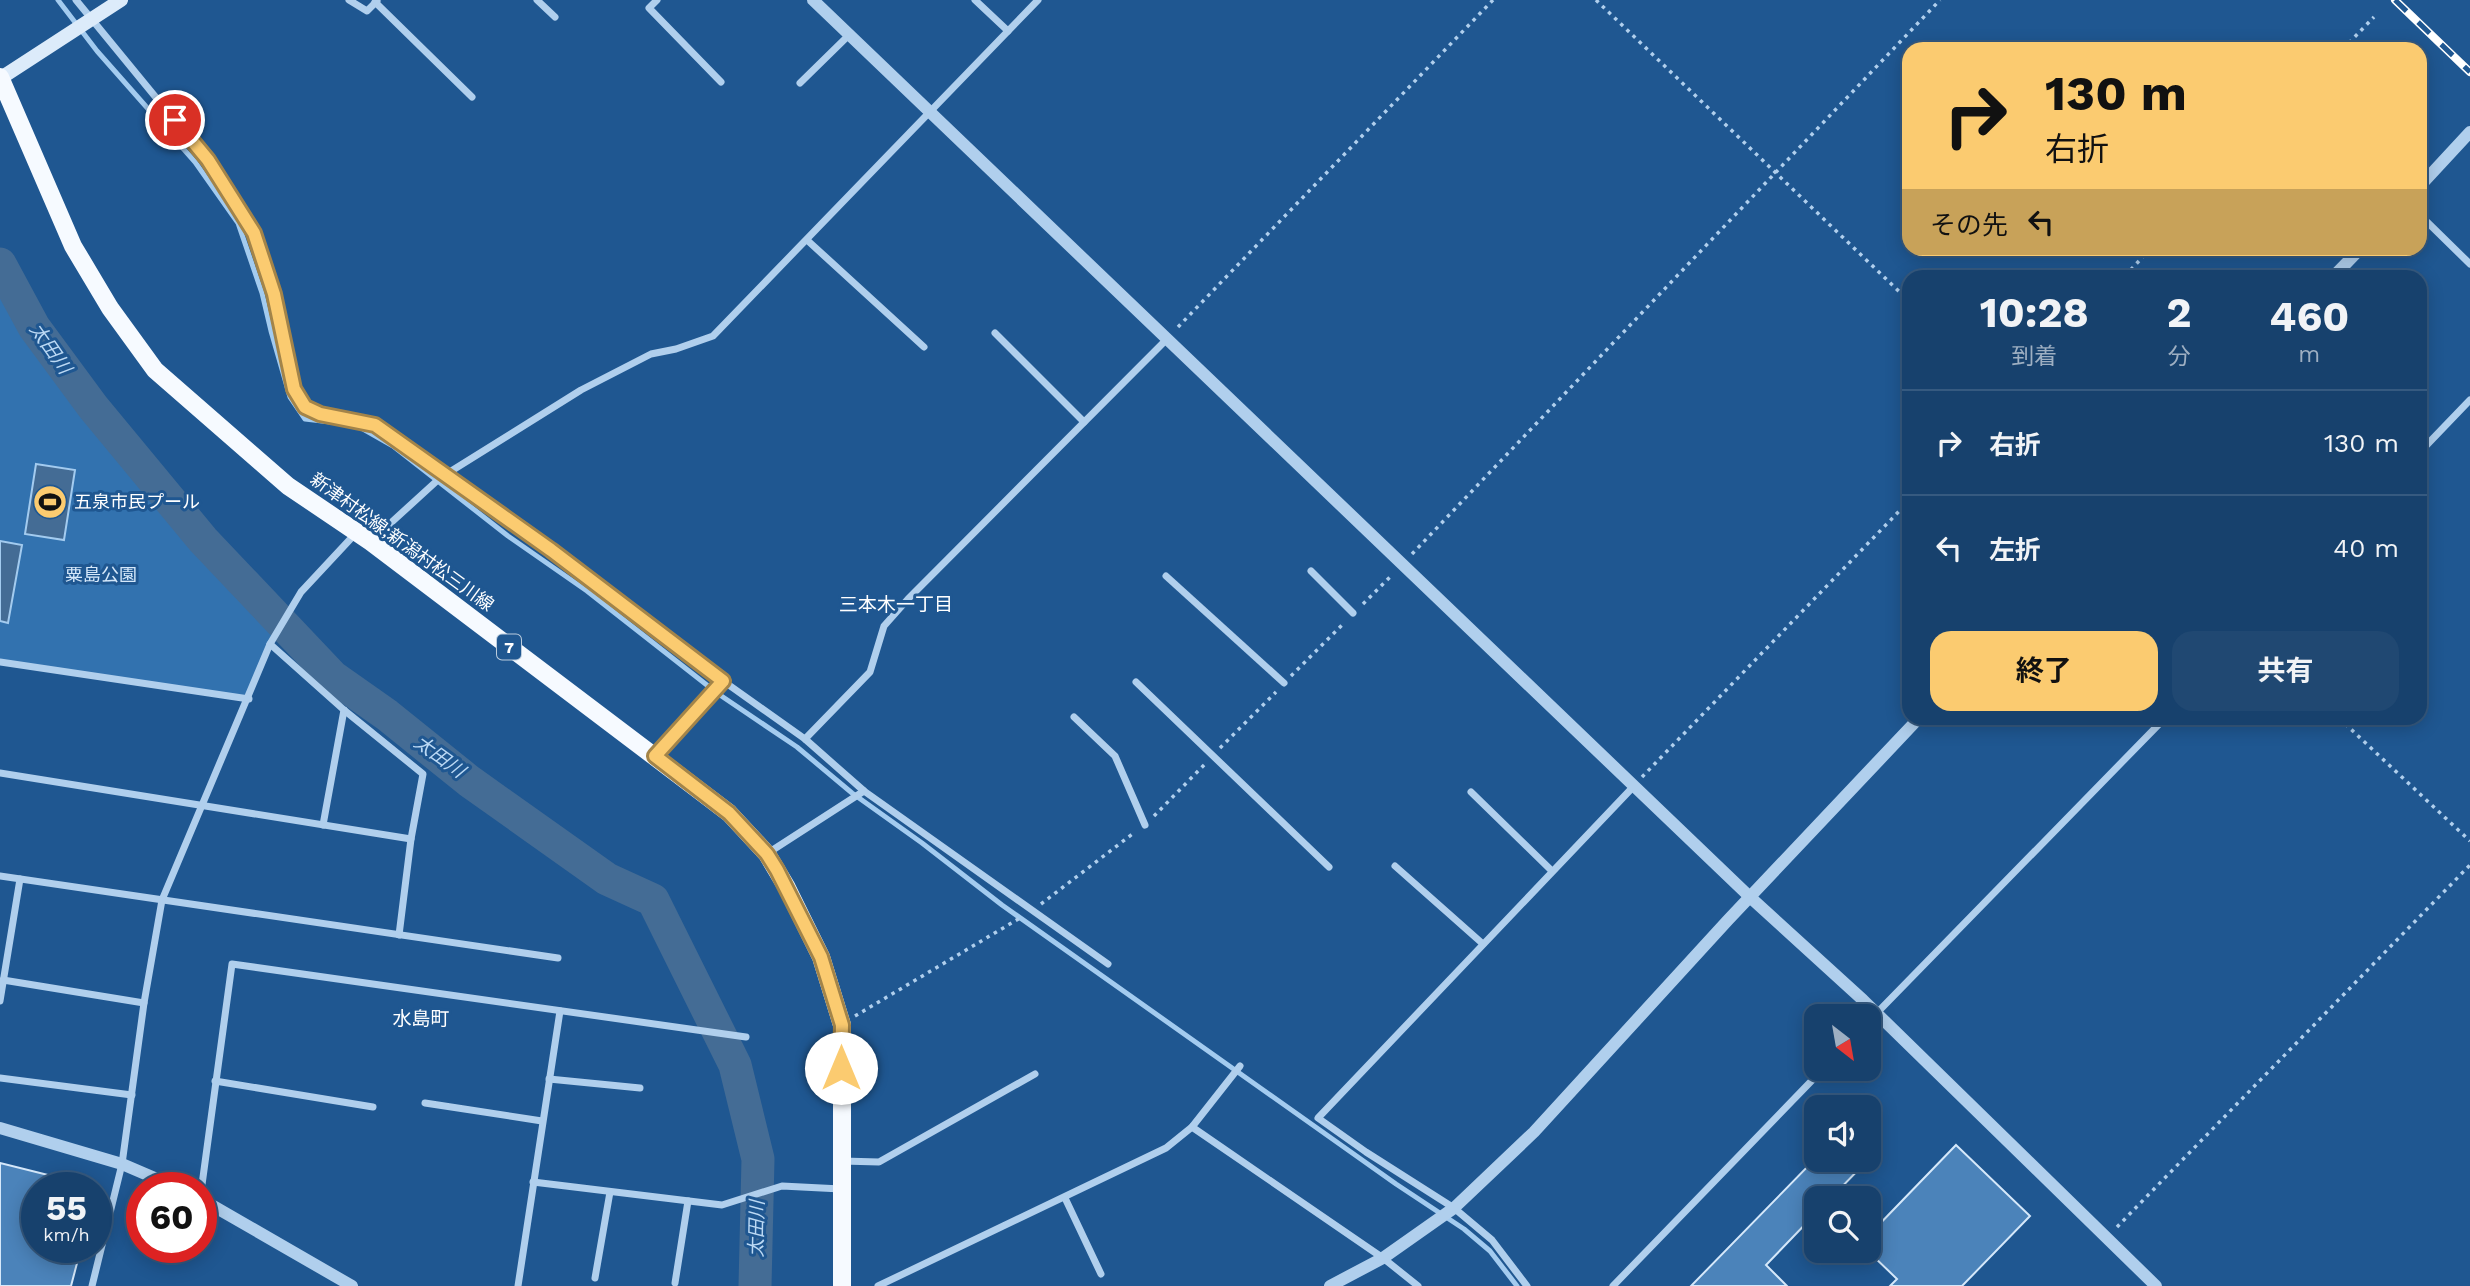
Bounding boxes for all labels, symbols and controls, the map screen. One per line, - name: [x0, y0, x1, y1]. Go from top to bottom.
- text: 130 m: [2045, 64, 2187, 122]
- icon: right: [1930, 70, 2021, 161]
- pin: [145, 90, 205, 150]
- icon: arrive: [156, 101, 194, 139]
- text: 右折: [2045, 130, 2109, 168]
- icon: left: [2022, 203, 2060, 241]
- text: その先: [1930, 210, 2008, 240]
- text: 10:28: [1980, 288, 2089, 337]
- text: 2: [2167, 288, 2192, 337]
- text: 460: [2269, 292, 2349, 341]
- water label: 太田川: [25, 318, 78, 380]
- text: m: [2298, 341, 2320, 368]
- text: 到着: [2011, 343, 2057, 370]
- text: 分: [2168, 343, 2191, 370]
- icon: right: [1930, 424, 1968, 462]
- text: 130 m: [2324, 428, 2399, 458]
- text: 右折: [1989, 430, 2041, 460]
- street label: 新津村松線;新潟村松三川線: [307, 468, 498, 615]
- sports icon: 五泉市民プール: [31, 483, 69, 521]
- place label: 五泉市民プール: [74, 491, 200, 512]
- icon: left: [1930, 529, 1968, 567]
- text: 40 m: [2333, 533, 2399, 563]
- text: 左折: [1989, 535, 2041, 565]
- park label: 粟島公園: [65, 564, 137, 585]
- district label: 三本木一丁目: [839, 593, 953, 616]
- button: 終了: [1930, 631, 2158, 711]
- button: 共有: [2172, 631, 2399, 711]
- road number: 7: [497, 634, 521, 660]
- water label: 太田川: [410, 730, 471, 784]
- north arrow: [1804, 1004, 1881, 1082]
- map controls: [1804, 1004, 1881, 1263]
- district label: 水島町: [392, 1007, 450, 1030]
- position arrow: [804, 1031, 878, 1105]
- button: sound: [1804, 1095, 1881, 1172]
- speed limit sign: 60: [126, 1172, 217, 1263]
- button: search: [1804, 1186, 1881, 1263]
- text: 55: [46, 1187, 87, 1229]
- water label: 太田川: [745, 1198, 769, 1258]
- text: km/h: [43, 1224, 90, 1245]

